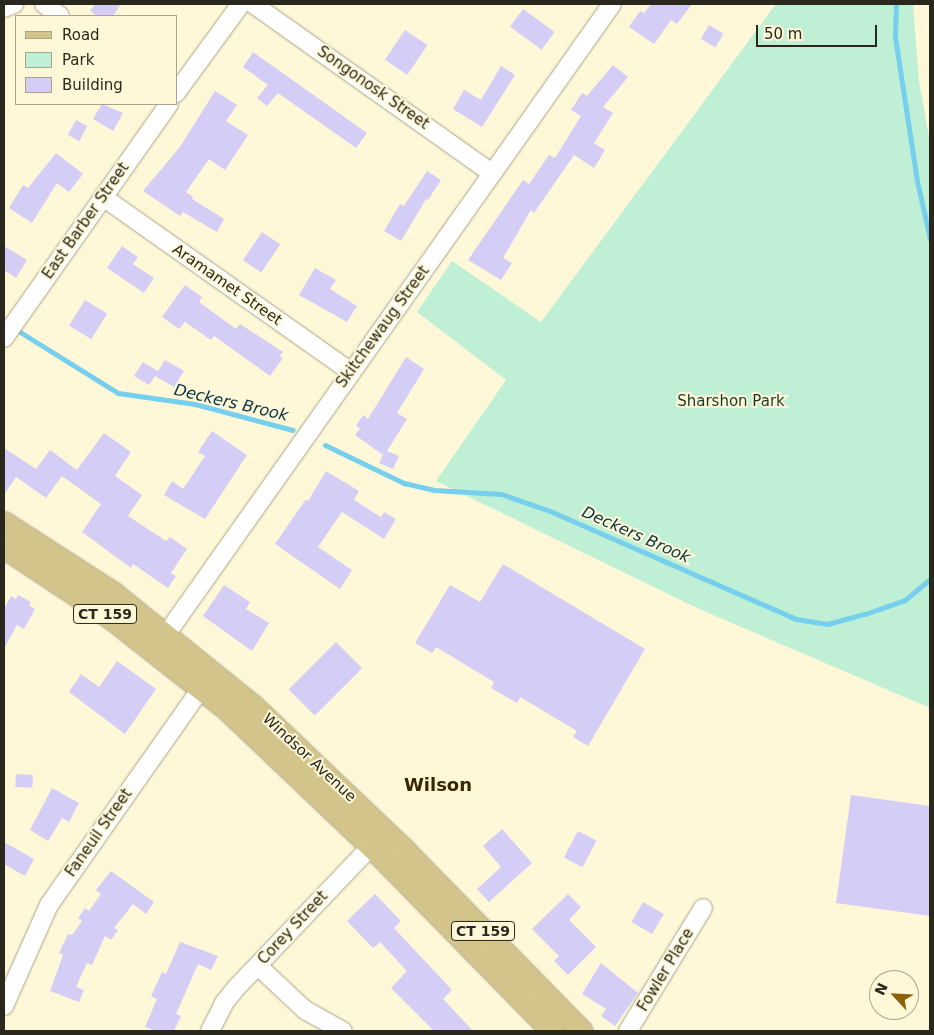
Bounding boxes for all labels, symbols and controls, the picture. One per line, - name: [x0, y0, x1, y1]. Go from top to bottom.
- legend: [15, 15, 178, 105]
- scale bar: [759, 15, 880, 47]
- text: 50 m: [764, 25, 802, 43]
- text: Road: [62, 26, 100, 44]
- street label: Songonosk Street: [314, 43, 432, 133]
- text: Park: [62, 51, 94, 69]
- text: Building: [62, 76, 123, 94]
- street label: East Barber Street: [39, 159, 133, 283]
- street label: Aramamet Street: [169, 240, 285, 330]
- street label: Skitchewaug Street: [333, 263, 433, 391]
- water label: Deckers Brook: [172, 381, 290, 425]
- park label: Sharshon Park: [677, 393, 785, 411]
- water label: Deckers Brook: [579, 503, 693, 567]
- road number: CT 159: [72, 602, 138, 626]
- street label: Windsor Avenue: [258, 710, 360, 806]
- district label: Wilson: [404, 774, 472, 796]
- street label: Faneuil Street: [62, 786, 136, 880]
- street label: Corey Street: [254, 888, 332, 968]
- road number: CT 159: [450, 919, 516, 942]
- street label: Fowler Place: [634, 925, 698, 1015]
- north arrow: [869, 970, 919, 1020]
- text: N: [872, 980, 891, 998]

